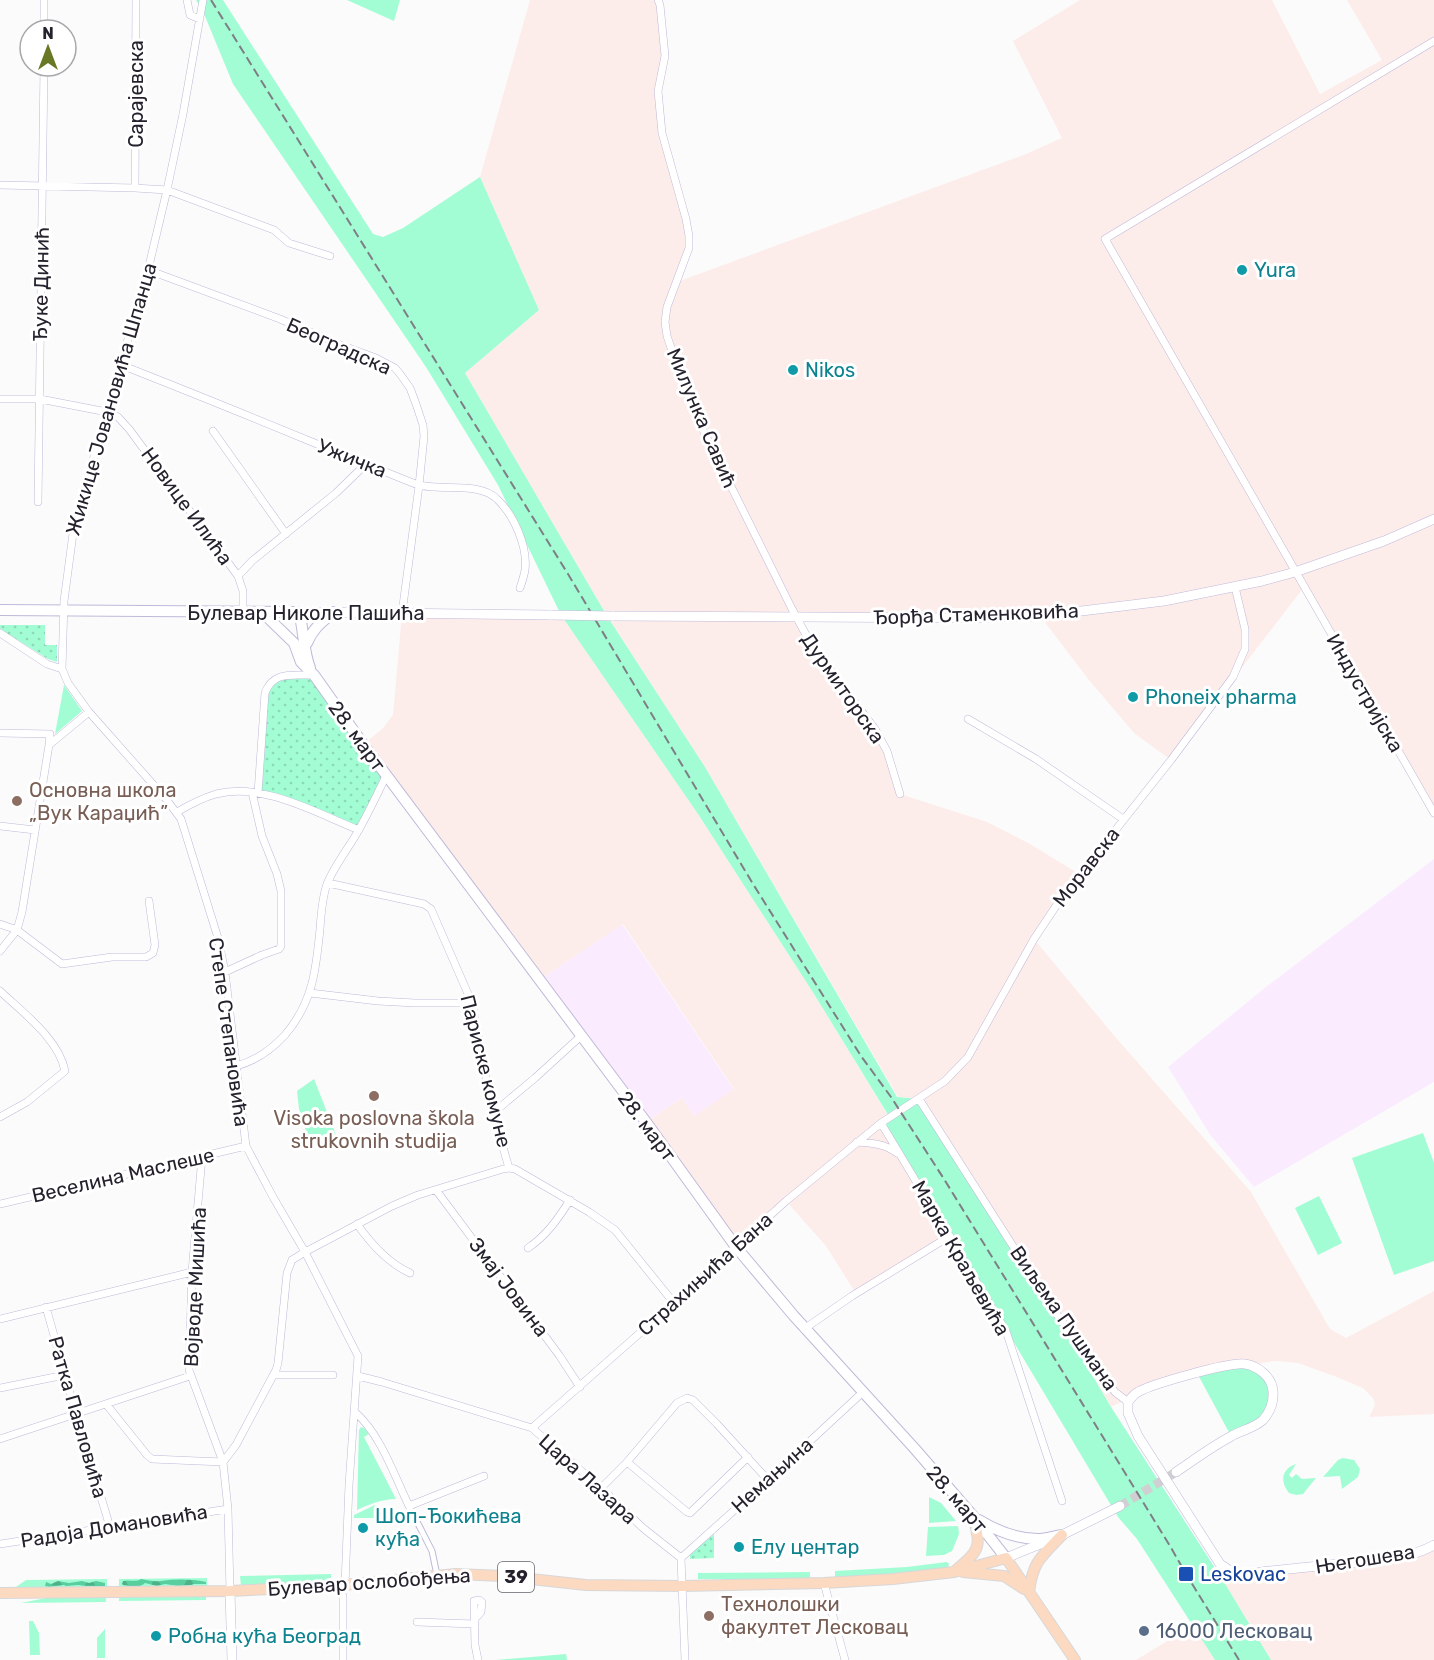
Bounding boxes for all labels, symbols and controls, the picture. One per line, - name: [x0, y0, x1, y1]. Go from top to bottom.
- north arrow: [18, 18, 78, 78]
- text: N: [42, 24, 54, 43]
- street label: Сарајевска: [124, 40, 148, 148]
- street label: Ђуке Динић: [28, 226, 54, 342]
- place label: Yura: [1254, 258, 1296, 282]
- street label: Жикице Јовановића Шпанца: [60, 260, 162, 538]
- marker: Yura: [1235, 263, 1249, 277]
- street label: Београдска: [283, 312, 395, 380]
- street label: Милунка Савић: [662, 344, 742, 492]
- place label: Nikos: [805, 358, 855, 382]
- marker: Nikos: [786, 363, 800, 377]
- street label: Ужичка: [314, 433, 390, 483]
- street label: Новице Илића: [136, 442, 238, 570]
- street label: Ђорђа Стаменковића: [873, 598, 1079, 630]
- street label: Булевар Николе Пашића: [187, 601, 425, 625]
- street label: Дурмиторска: [796, 628, 890, 748]
- street label: Индустријска: [1321, 629, 1409, 757]
- place label: Phoneix pharma: [1145, 685, 1297, 709]
- marker: Phoneix pharma: [1126, 690, 1140, 704]
- street label: 28. март: [323, 696, 391, 776]
- place label: Основна школа „Вук Караџић”: [29, 778, 177, 825]
- marker: Основна школа „Вук Караџић”: [10, 794, 24, 808]
- street label: Моравска: [1048, 822, 1124, 912]
- street label: Степе Степановића: [204, 936, 254, 1128]
- street label: Париске комуне: [455, 992, 517, 1150]
- street label: 28. март: [613, 1086, 681, 1166]
- marker: Visoka poslovna škola strukovnih studija: [367, 1089, 381, 1103]
- place label: Visoka poslovna škola strukovnih studija: [273, 1106, 475, 1153]
- street label: Веселина Маслеше: [30, 1142, 216, 1208]
- street label: Марка Краљевића: [907, 1176, 1015, 1340]
- street label: Војводе Мишића: [179, 1206, 211, 1368]
- street label: Страхињића Бана: [633, 1207, 777, 1341]
- street label: Змај Јовина: [464, 1233, 554, 1341]
- street label: Виљема Пушмана: [1005, 1241, 1123, 1395]
- street label: Ратка Павловића: [43, 1333, 113, 1501]
- street label: Цара Лазара: [534, 1429, 642, 1529]
- street label: Немањина: [726, 1432, 818, 1518]
- street label: 28. март: [921, 1461, 993, 1537]
- street label: Радоја Домановића: [19, 1499, 209, 1553]
- place label: Шоп-Ђокићева кућа: [375, 1504, 522, 1551]
- marker: Шоп-Ђокићева кућа: [356, 1521, 370, 1535]
- place label: Елу центар: [751, 1535, 860, 1559]
- street label: Његошева: [1314, 1539, 1416, 1579]
- marker: Елу центар: [732, 1540, 746, 1554]
- road number: 39: [498, 1562, 534, 1592]
- place label: Leskovac: [1200, 1562, 1286, 1586]
- street label: Булевар ослобођења: [267, 1563, 471, 1601]
- marker: Leskovac: [1177, 1565, 1195, 1583]
- place label: Технолошки факултет Лесковац: [721, 1592, 908, 1639]
- marker: Технолошки факултет Лесковац: [702, 1609, 716, 1623]
- place label: 16000 Лесковац: [1156, 1619, 1312, 1643]
- place label: Робна кућа Београд: [168, 1624, 361, 1648]
- marker: 16000 Лесковац: [1137, 1624, 1151, 1638]
- marker: Робна кућа Београд: [149, 1629, 163, 1643]

